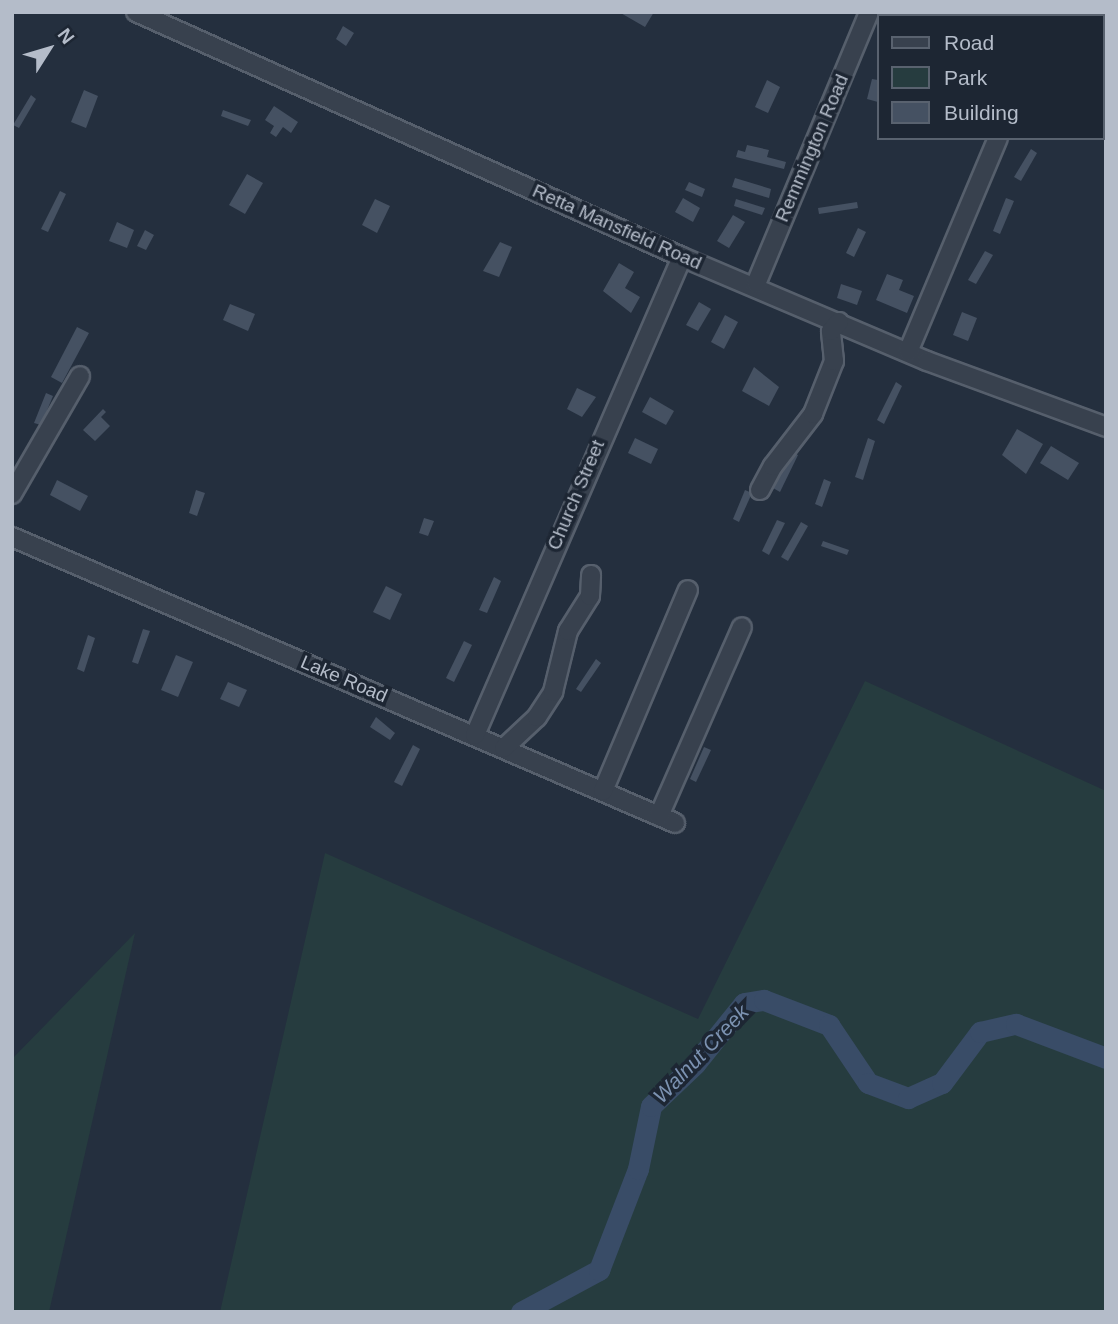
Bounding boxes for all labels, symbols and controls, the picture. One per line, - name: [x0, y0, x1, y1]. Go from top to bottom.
- north arrow: [14, 14, 84, 84]
- legend: [876, 14, 1104, 140]
- text: N: [54, 24, 79, 48]
- text: Road: [944, 31, 994, 54]
- text: Park: [944, 66, 987, 89]
- street label: Remmington Road: [771, 71, 853, 225]
- text: Building: [944, 101, 1019, 124]
- street label: Retta Mansfield Road: [529, 179, 705, 275]
- street label: Church Street: [543, 437, 609, 553]
- street label: Lake Road: [297, 651, 391, 707]
- water label: Walnut Creek: [648, 1000, 754, 1108]

